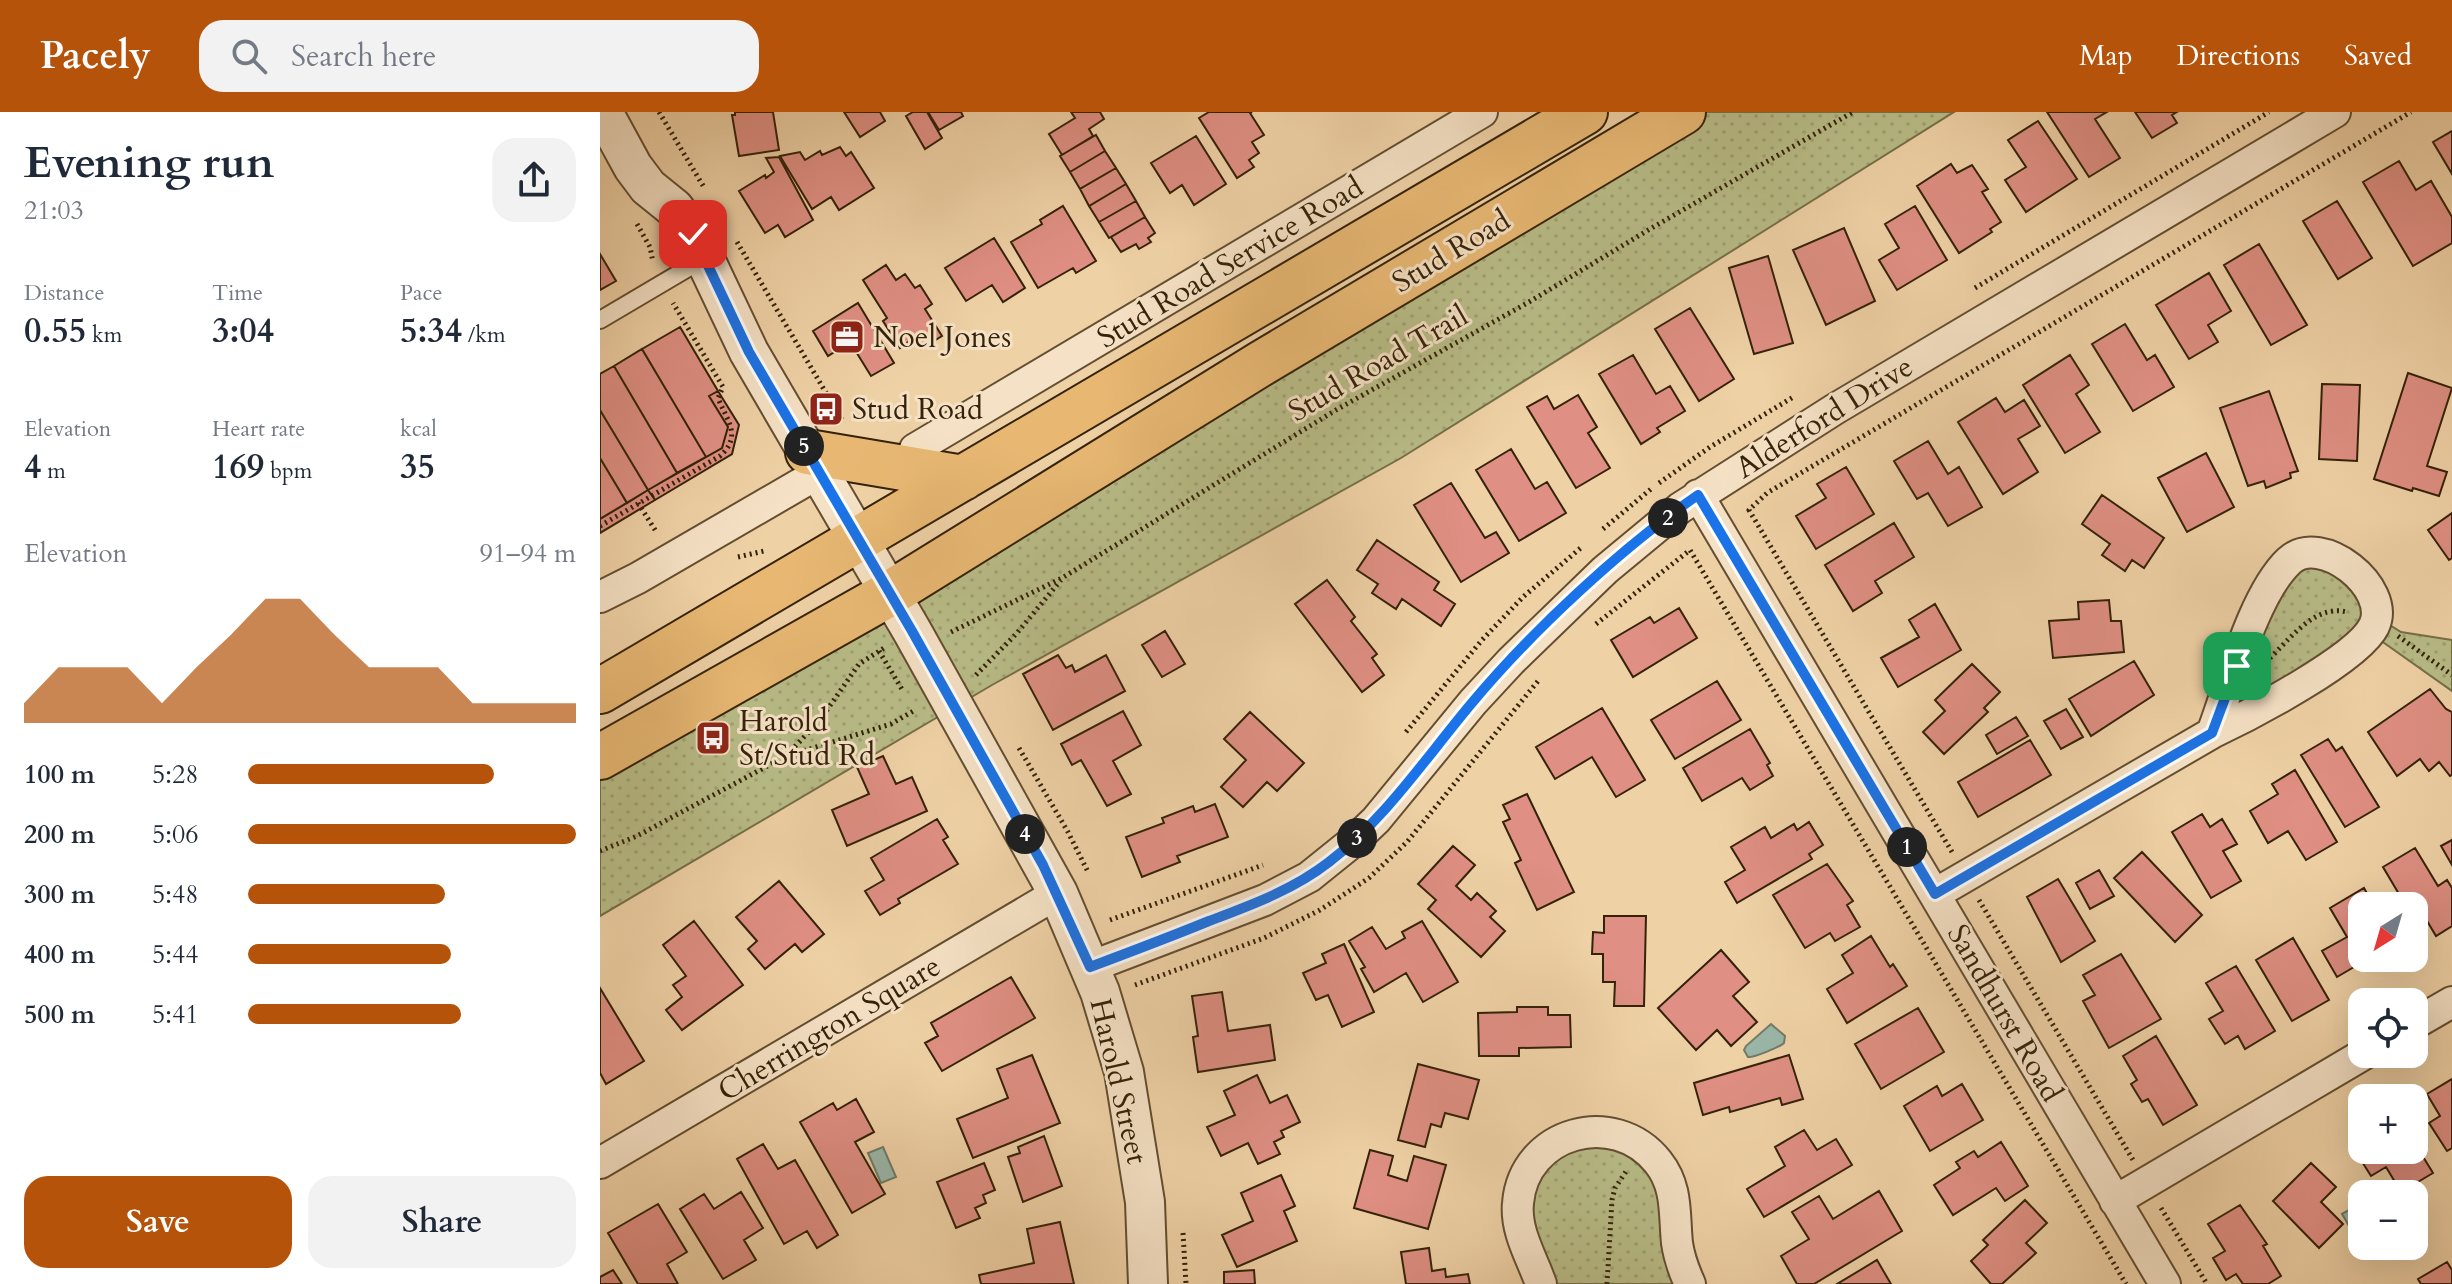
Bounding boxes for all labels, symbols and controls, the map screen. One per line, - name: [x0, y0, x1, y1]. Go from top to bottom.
- search box: [199, 20, 759, 92]
- text: Pacely: [40, 30, 151, 82]
- icon: search: [227, 34, 271, 78]
- text: Search here: [291, 36, 436, 77]
- text: Map: [2079, 37, 2133, 75]
- text: Directions: [2177, 37, 2300, 75]
- text: Saved: [2344, 37, 2412, 75]
- text: Evening run: [24, 133, 274, 193]
- button: share: [492, 138, 576, 222]
- street label: Stud Road Service Road: [1090, 167, 1371, 358]
- text: 21:03: [24, 193, 84, 228]
- pin: [659, 200, 727, 268]
- street label: Stud Road: [1385, 200, 1518, 303]
- icon: check: [671, 212, 715, 256]
- text: Distance: [24, 278, 104, 308]
- text: Time: [212, 278, 263, 308]
- text: Pace: [400, 278, 443, 308]
- street label: Stud Road Trail: [1281, 295, 1476, 431]
- text: 0.55: [24, 308, 86, 354]
- text: 3:04: [212, 308, 274, 354]
- text: 5:34: [400, 308, 462, 354]
- place label: Noel Jones: [873, 317, 1011, 358]
- office icon: Noel Jones: [828, 318, 866, 356]
- text: km: [86, 320, 122, 350]
- text: /km: [462, 320, 506, 350]
- street label: Alderford Drive: [1728, 346, 1921, 488]
- place label: Stud Road: [852, 389, 983, 430]
- bus stop icon: Stud Road: [807, 390, 845, 428]
- text: Elevation: [24, 414, 111, 444]
- text: Heart rate: [212, 414, 305, 444]
- text: kcal: [400, 414, 437, 444]
- pin: 5: [784, 426, 824, 466]
- text: 5: [798, 431, 810, 461]
- text: 4: [24, 444, 41, 490]
- text: 169: [212, 444, 264, 490]
- text: 35: [400, 444, 435, 490]
- text: m: [41, 456, 66, 486]
- text: bpm: [264, 456, 312, 486]
- pin: 2: [1648, 498, 1688, 538]
- text: 2: [1662, 503, 1674, 533]
- text: Elevation: [24, 536, 127, 571]
- text: 91–94 m: [479, 536, 576, 571]
- pin: [2203, 632, 2271, 700]
- icon: arrive: [2215, 644, 2259, 688]
- place label: Harold St/Stud Rd: [739, 701, 875, 776]
- bus stop icon: Harold St/Stud Rd: [694, 719, 732, 757]
- text: 100 m: [24, 757, 95, 792]
- text: 5:28: [152, 757, 199, 792]
- pin: 4: [1005, 814, 1045, 854]
- text: 200 m: [24, 817, 95, 852]
- text: 5:06: [152, 817, 199, 852]
- pin: 3: [1337, 818, 1377, 858]
- text: 4: [1019, 819, 1031, 849]
- text: 3: [1351, 823, 1363, 853]
- pin: 1: [1887, 827, 1927, 867]
- text: 1: [1901, 832, 1913, 862]
- text: 300 m: [24, 877, 95, 912]
- text: 5:48: [152, 877, 199, 912]
- north arrow: [2348, 892, 2428, 972]
- map controls: [2348, 892, 2428, 1260]
- street label: Sandhurst Road: [1937, 917, 2072, 1109]
- text: 400 m: [24, 937, 95, 972]
- text: 5:44: [152, 937, 199, 972]
- street label: Cherrington Square: [710, 946, 948, 1111]
- button: locate: [2348, 988, 2428, 1068]
- street label: Harold Street: [1080, 994, 1158, 1169]
- text: 500 m: [24, 997, 95, 1032]
- text: 5:41: [152, 997, 199, 1032]
- button: +: [2348, 1084, 2428, 1164]
- button: Save: [24, 1176, 292, 1268]
- button: Share: [308, 1176, 576, 1268]
- button: −: [2348, 1180, 2428, 1260]

